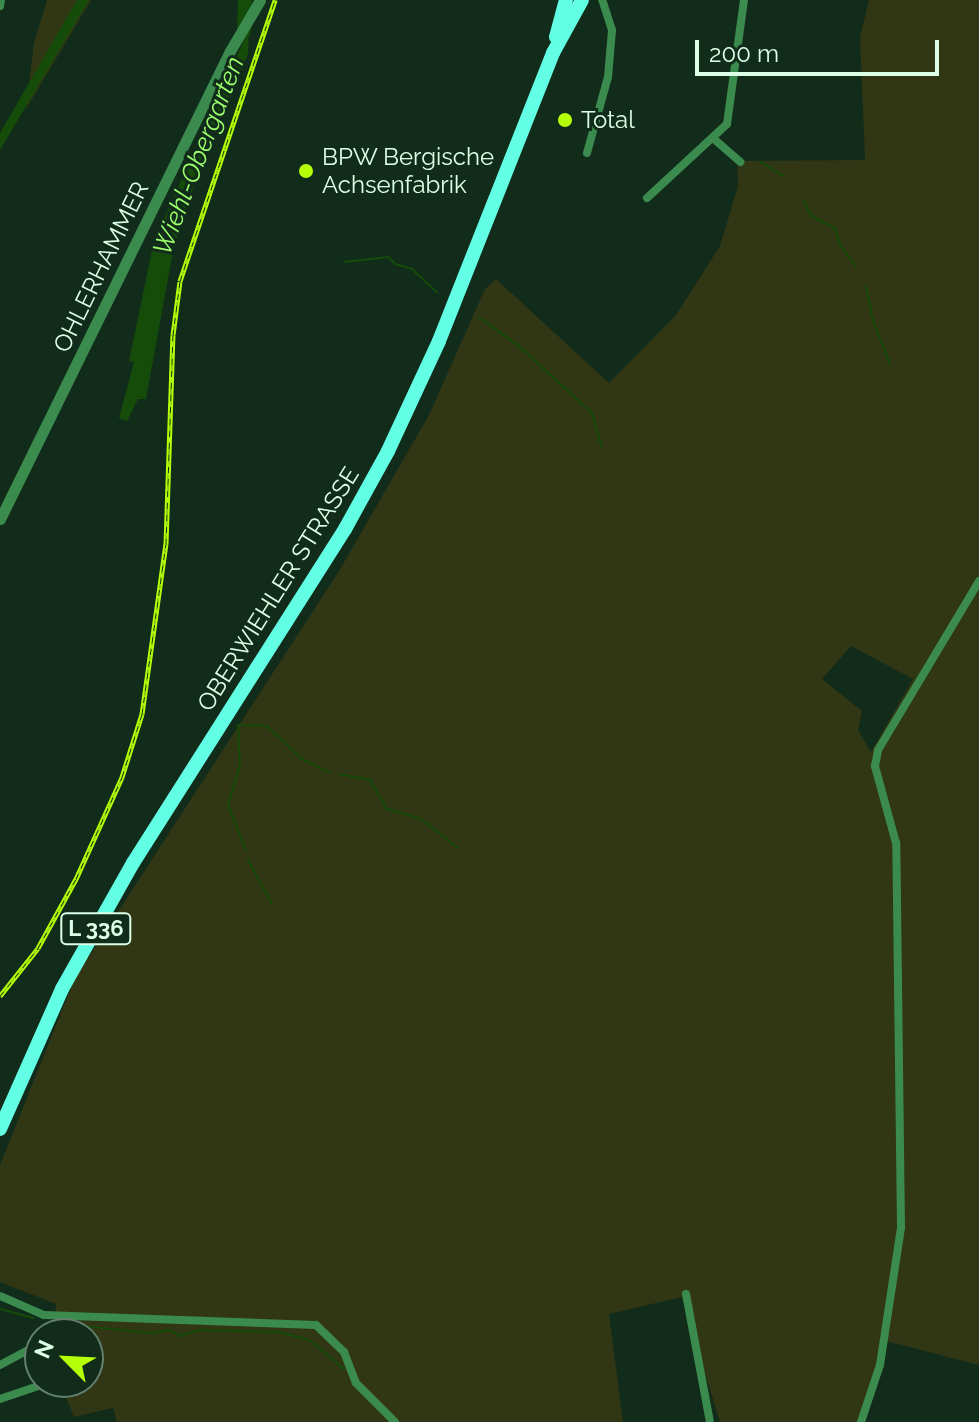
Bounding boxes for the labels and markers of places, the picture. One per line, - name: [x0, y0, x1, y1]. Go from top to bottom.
- place label: Total: [581, 106, 635, 134]
- marker: Total: [556, 111, 574, 129]
- place label: BPW Bergische Achsenfabrik: [322, 143, 495, 199]
- marker: BPW Bergische Achsenfabrik: [297, 162, 315, 180]

